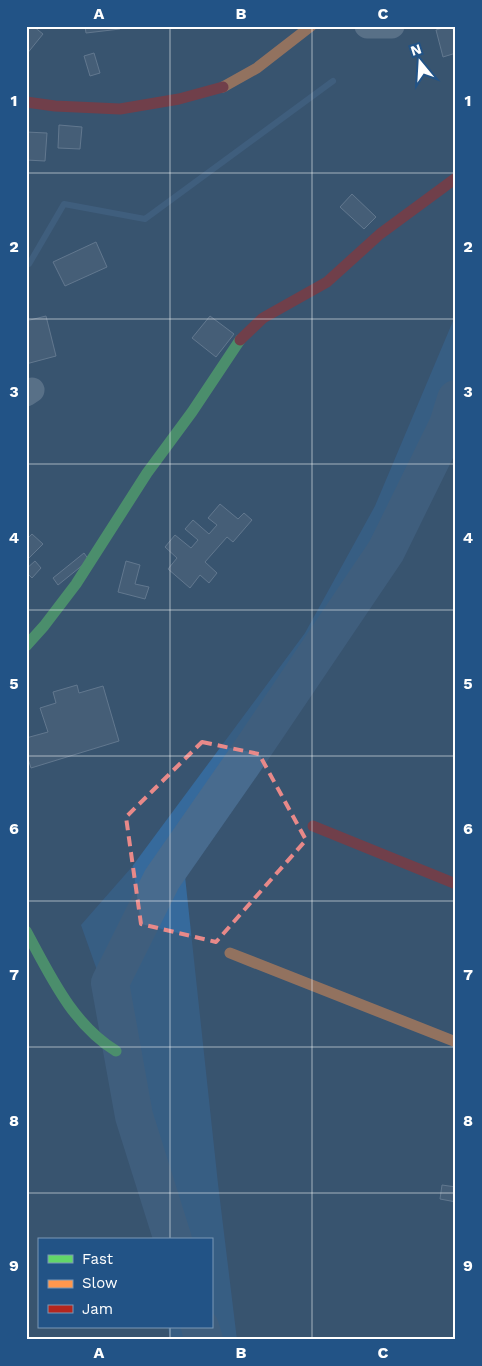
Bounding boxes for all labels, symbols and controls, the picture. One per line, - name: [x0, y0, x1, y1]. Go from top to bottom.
- text: A: [94, 4, 105, 23]
- text: B: [236, 4, 247, 23]
- text: C: [378, 4, 389, 23]
- north arrow: [394, 38, 444, 88]
- text: N: [409, 40, 423, 59]
- text: 1: [11, 91, 17, 110]
- text: 1: [465, 91, 471, 110]
- text: 2: [9, 237, 19, 256]
- text: 2: [463, 237, 473, 256]
- text: 3: [9, 382, 19, 401]
- text: 3: [463, 382, 473, 401]
- text: 4: [9, 528, 19, 547]
- text: 4: [463, 528, 473, 547]
- text: 5: [9, 674, 19, 693]
- text: 5: [463, 674, 473, 693]
- text: 6: [9, 819, 19, 838]
- text: 6: [463, 819, 473, 838]
- text: 7: [9, 965, 19, 984]
- text: 7: [463, 965, 473, 984]
- text: 8: [9, 1111, 19, 1130]
- text: 8: [463, 1111, 473, 1130]
- legend: [38, 1238, 212, 1328]
- text: Fast: [82, 1250, 114, 1268]
- text: 9: [9, 1256, 19, 1275]
- text: 9: [463, 1256, 473, 1275]
- text: Slow: [82, 1274, 118, 1292]
- text: Jam: [82, 1300, 113, 1318]
- text: A: [94, 1343, 105, 1362]
- text: B: [236, 1343, 247, 1362]
- text: C: [378, 1343, 389, 1362]

